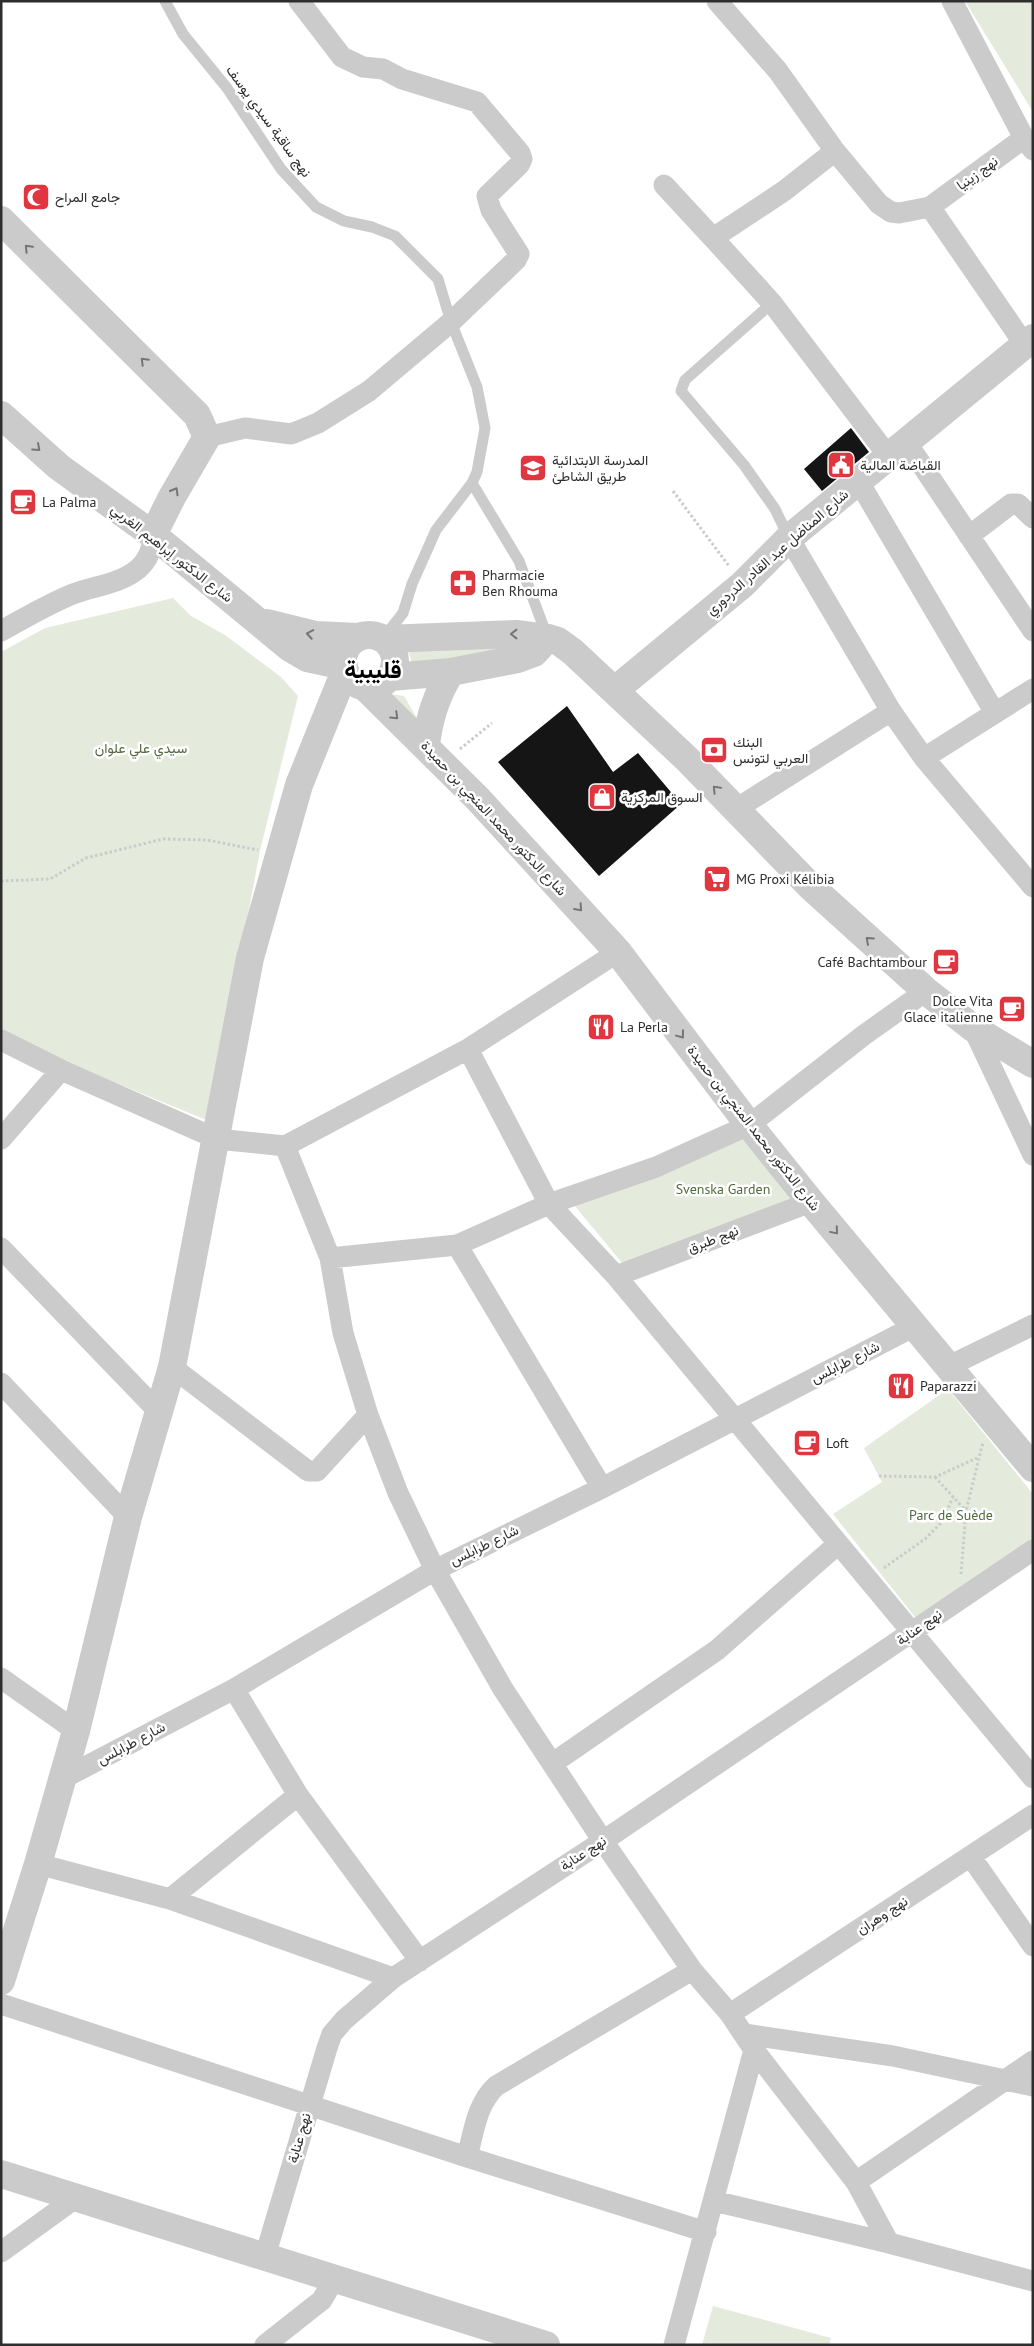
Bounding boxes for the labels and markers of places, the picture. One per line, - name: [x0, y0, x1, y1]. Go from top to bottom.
- mosque icon: جامع المراح: [21, 182, 51, 212]
- place label: جامع المراح: [55, 188, 120, 208]
- public building icon: القباضة المالية: [826, 450, 856, 480]
- place label: المدرسة الابتدائية طريق الشاطئ: [552, 451, 648, 485]
- school or university icon: المدرسة الابتدائية طريق الشاطئ: [518, 453, 548, 483]
- place label: القباضة المالية: [860, 456, 941, 474]
- cafe icon: La Palma: [8, 487, 38, 517]
- place label: La Palma: [42, 493, 96, 511]
- place label: Pharmacie Ben Rhouma: [482, 566, 558, 600]
- pharmacy icon: Pharmacie Ben Rhouma: [448, 568, 478, 598]
- place label: البنك العربي لتونس: [733, 733, 808, 770]
- bank icon: البنك العربي لتونس: [699, 735, 729, 765]
- shop icon: السوق المركزية: [587, 782, 617, 812]
- place label: السوق المركزية: [621, 788, 702, 806]
- supermarket icon: MG Proxi Kélibia: [702, 864, 732, 894]
- place label: MG Proxi Kélibia: [736, 870, 834, 888]
- cafe icon: Café Bachtambour: [931, 947, 961, 977]
- place label: Café Bachtambour: [818, 953, 927, 971]
- place label: Dolce Vita Glace italienne: [904, 992, 993, 1026]
- cafe icon: Dolce Vita Glace italienne: [997, 994, 1027, 1024]
- restaurant icon: La Perla: [586, 1012, 616, 1042]
- place label: La Perla: [620, 1018, 668, 1036]
- restaurant icon: Paparazzi: [886, 1371, 916, 1401]
- place label: Paparazzi: [920, 1377, 977, 1395]
- cafe icon: Loft: [792, 1428, 822, 1458]
- place label: Loft: [826, 1434, 849, 1452]

